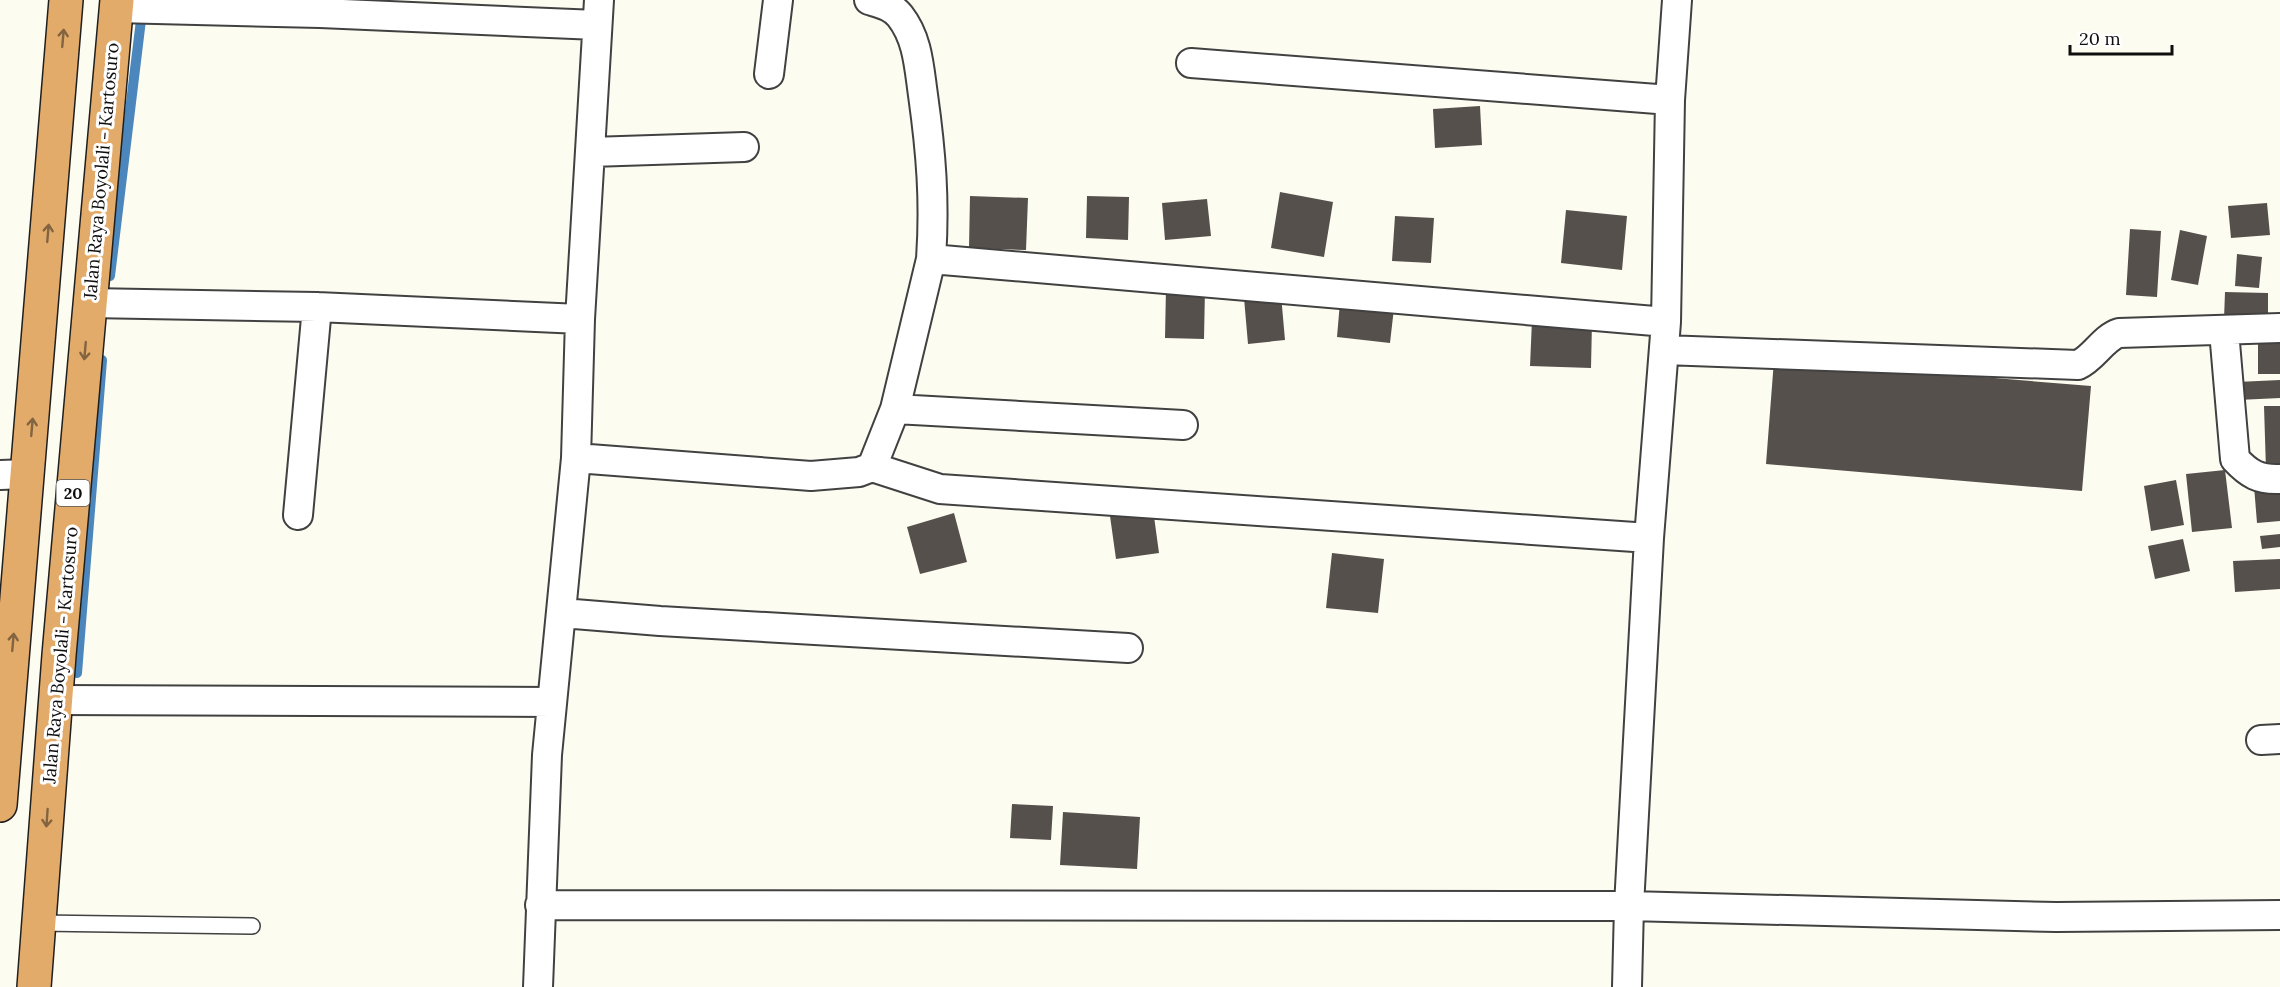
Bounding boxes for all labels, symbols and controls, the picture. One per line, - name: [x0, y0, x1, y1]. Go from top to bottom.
- scale bar: [2070, 18, 2172, 56]
- text: 20 m: [2079, 27, 2121, 50]
- one-way arrow: [58, 29, 69, 49]
- street label: Jalan Raya Boyolali - Kartosuro: [78, 42, 124, 301]
- one-way arrow: [43, 223, 54, 243]
- one-way arrow: [79, 341, 90, 361]
- one-way arrow: [27, 418, 38, 438]
- road number: 20: [56, 480, 90, 506]
- street label: Jalan Raya Boyolali - Kartosuro: [37, 526, 83, 785]
- one-way arrow: [8, 633, 19, 653]
- one-way arrow: [41, 807, 52, 827]

